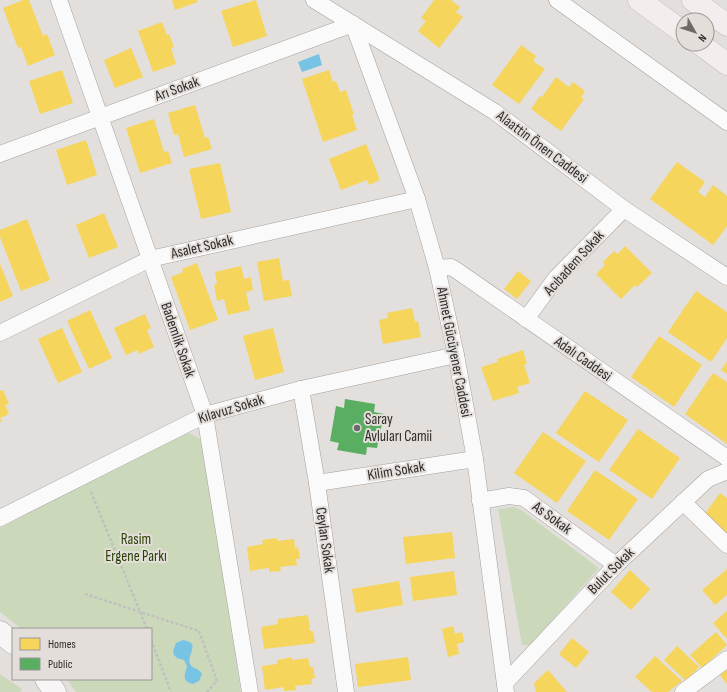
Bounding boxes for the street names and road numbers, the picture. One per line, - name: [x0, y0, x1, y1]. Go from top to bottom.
- street label: Arı Sokak: [151, 72, 202, 106]
- street label: Alaattin Önen Caddesi: [492, 106, 592, 188]
- street label: Acıbadem Sokak: [539, 226, 608, 300]
- street label: Asalet Sokak: [168, 231, 235, 264]
- street label: Ahmet Gücüyener Caddesi: [432, 284, 476, 419]
- street label: Bademlik Sokak: [156, 300, 200, 380]
- street label: Adalı Caddesi: [550, 332, 616, 386]
- street label: Kılavuz Sokak: [196, 390, 266, 428]
- street label: Kilim Sokak: [366, 457, 426, 485]
- street label: As Sokak: [528, 497, 576, 539]
- street label: Ceylan Sokak: [311, 506, 339, 574]
- street label: Bulut Sokak: [583, 543, 639, 599]

